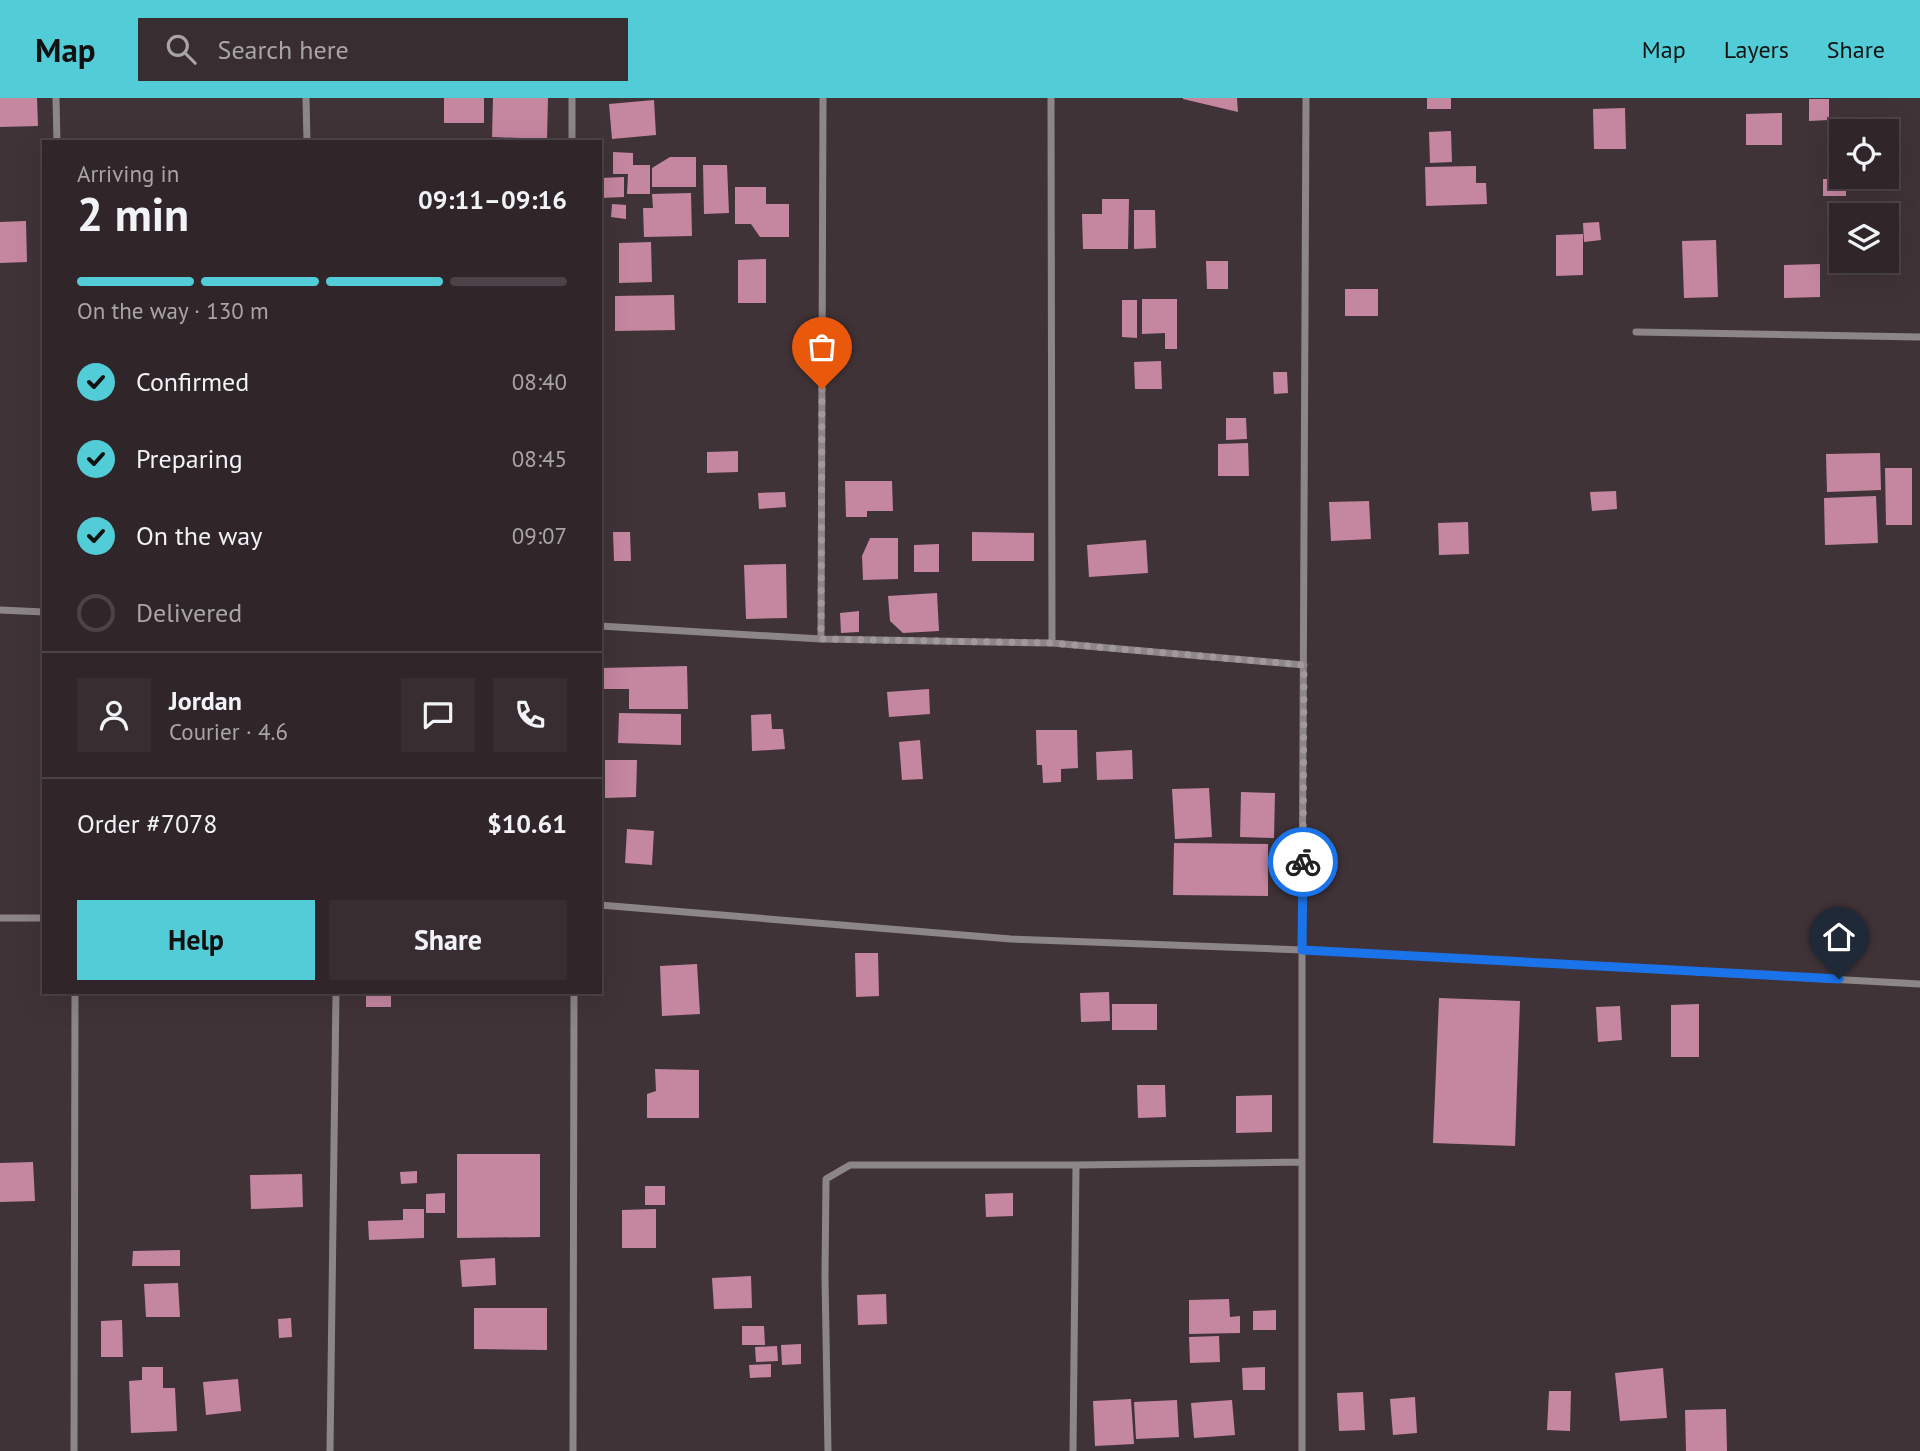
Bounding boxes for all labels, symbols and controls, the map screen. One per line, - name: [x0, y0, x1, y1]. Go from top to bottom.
- search box: [138, 18, 628, 81]
- text: Map: [35, 28, 96, 71]
- icon: search: [162, 30, 200, 68]
- text: Search here: [218, 33, 349, 66]
- text: Map: [1642, 34, 1686, 65]
- text: Layers: [1724, 34, 1789, 65]
- text: Share: [1827, 34, 1885, 65]
- map controls: [1829, 119, 1899, 273]
- button: locate: [1829, 119, 1899, 189]
- text: Arriving in: [77, 159, 179, 188]
- text: 09:11–09:16: [418, 183, 567, 216]
- text: 2 min: [77, 184, 189, 244]
- button: layers: [1829, 203, 1899, 273]
- text: On the way · 130 m: [77, 296, 269, 325]
- pin: [792, 317, 852, 389]
- icon: bag: [803, 328, 841, 366]
- icon: check: [77, 363, 115, 401]
- text: Confirmed: [136, 365, 249, 398]
- text: 08:40: [512, 367, 567, 396]
- icon: check: [77, 440, 115, 478]
- text: Preparing: [136, 442, 243, 475]
- text: 08:45: [512, 444, 567, 473]
- icon: check: [77, 517, 115, 555]
- text: On the way: [136, 519, 262, 552]
- text: 09:07: [512, 521, 567, 550]
- text: Delivered: [136, 596, 242, 629]
- button: person: [77, 678, 151, 752]
- button: chat: [401, 678, 475, 752]
- button: phone: [493, 678, 567, 752]
- text: Jordan: [169, 684, 242, 717]
- text: Courier · 4.6: [169, 717, 288, 746]
- text: Order #7078: [77, 807, 217, 840]
- text: $10.61: [487, 807, 567, 840]
- courier: [1268, 827, 1338, 897]
- icon: bike: [1284, 843, 1322, 881]
- button: Help: [77, 900, 315, 980]
- button: Share: [329, 900, 567, 980]
- pin: [1809, 907, 1869, 979]
- icon: home: [1820, 918, 1858, 956]

